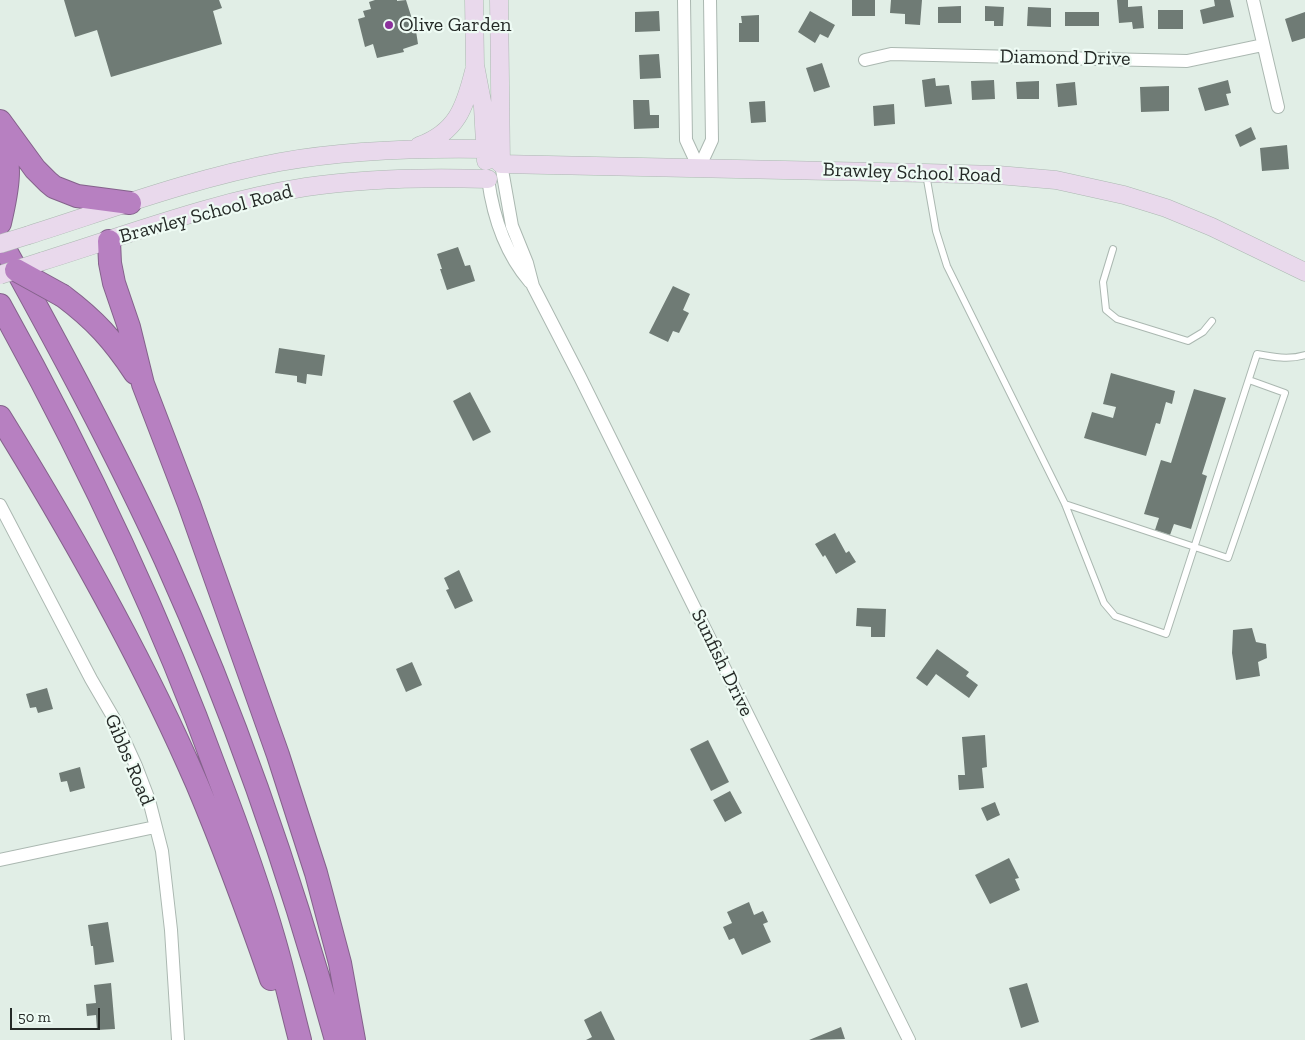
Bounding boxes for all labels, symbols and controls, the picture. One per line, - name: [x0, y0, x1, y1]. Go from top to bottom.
- place label: Olive Garden: [399, 13, 511, 37]
- marker: Olive Garden: [383, 19, 395, 31]
- street label: Diamond Drive: [999, 45, 1131, 71]
- street label: Brawley School Road: [822, 158, 1002, 188]
- street label: Brawley School Road: [117, 179, 295, 249]
- street label: Sunfish Drive: [686, 605, 758, 721]
- street label: Gibbs Road: [99, 711, 159, 809]
- scale bar: [12, 998, 102, 1030]
- text: 50 m: [18, 1008, 51, 1026]

